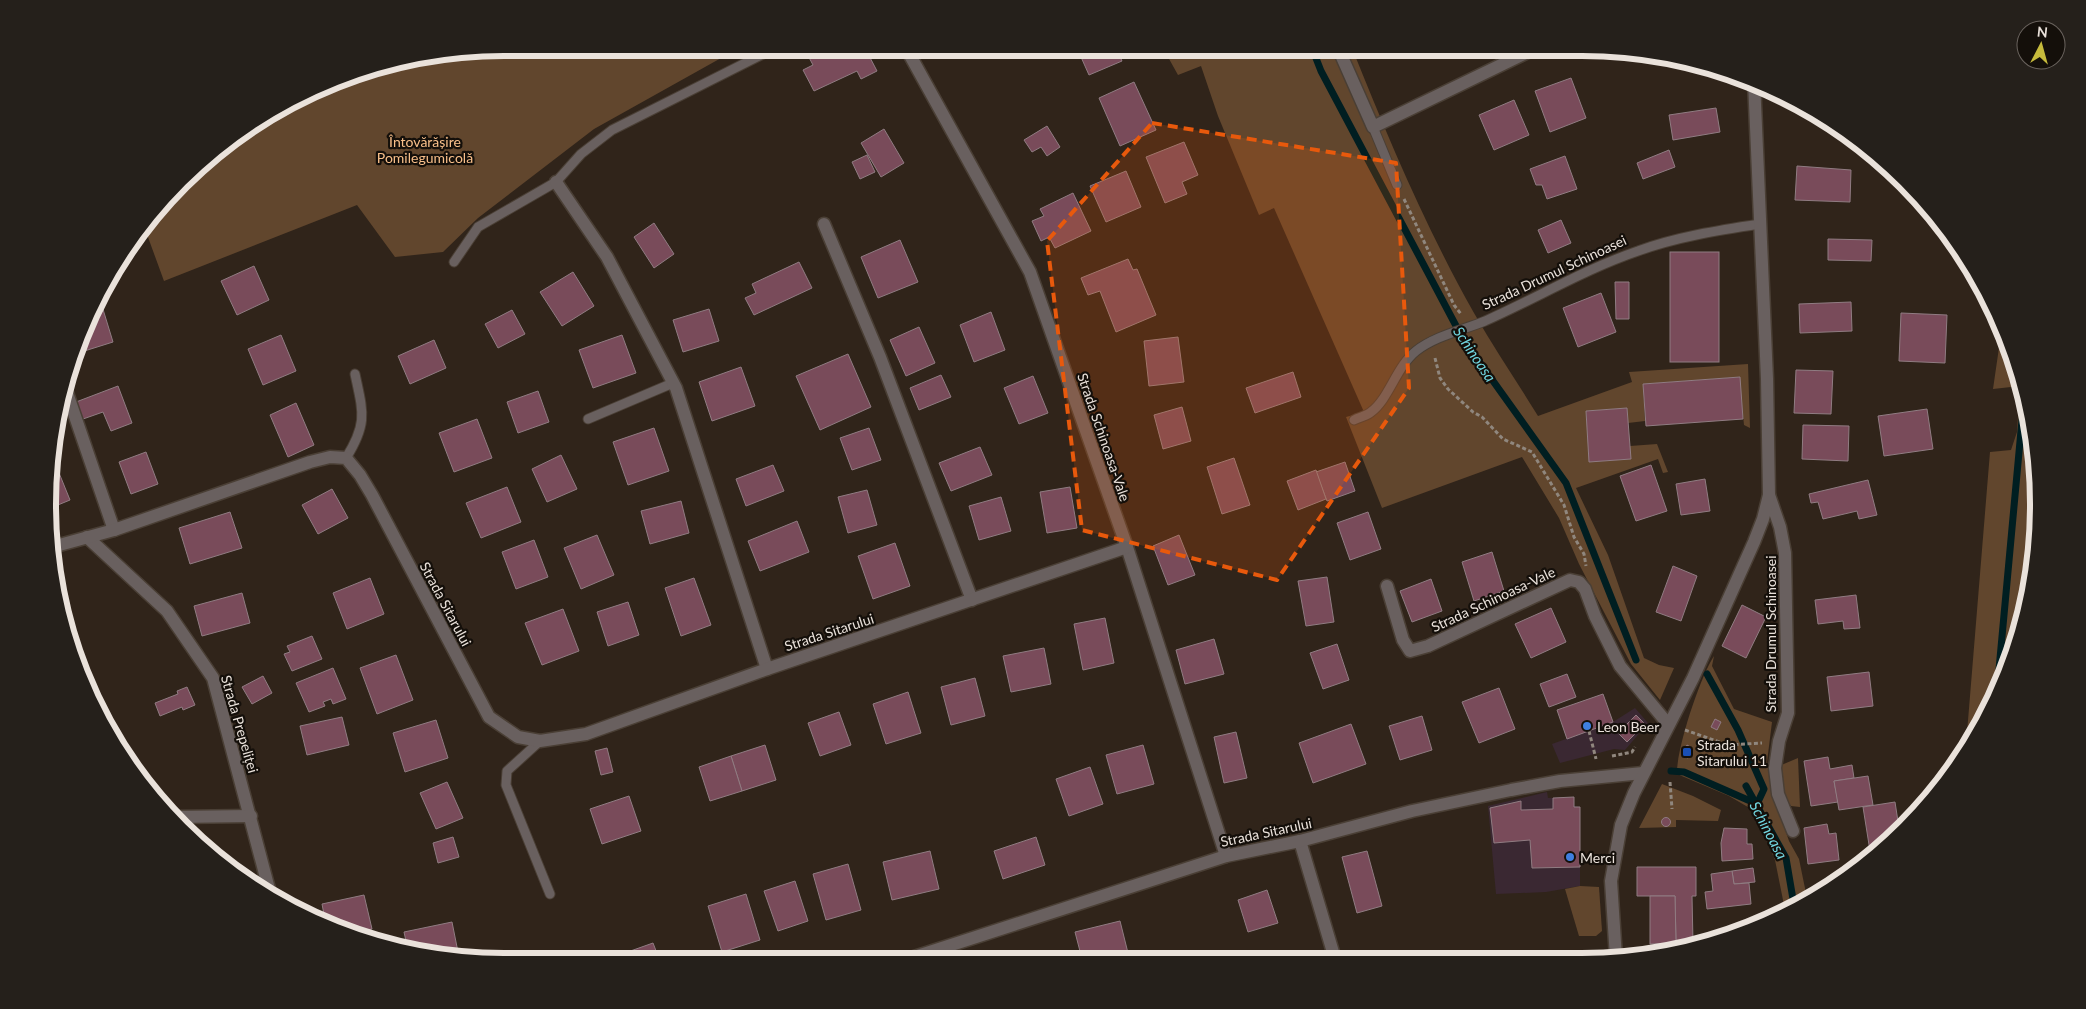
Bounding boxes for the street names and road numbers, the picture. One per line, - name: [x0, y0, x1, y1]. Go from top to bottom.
- street label: Strada Drumul Schinoasei: [1479, 231, 1629, 313]
- street label: Strada Schinoasa-Vale: [1074, 371, 1134, 503]
- street label: Strada Drumul Schinoasei: [1762, 555, 1779, 713]
- street label: Strada Sitarului: [417, 559, 475, 649]
- street label: Strada Schinoasa-Vale: [1428, 563, 1558, 635]
- street label: Strada Sitarului: [782, 610, 876, 654]
- street label: Strada Prepeliței: [218, 673, 262, 775]
- street label: Strada Sitarului: [1219, 814, 1313, 850]

